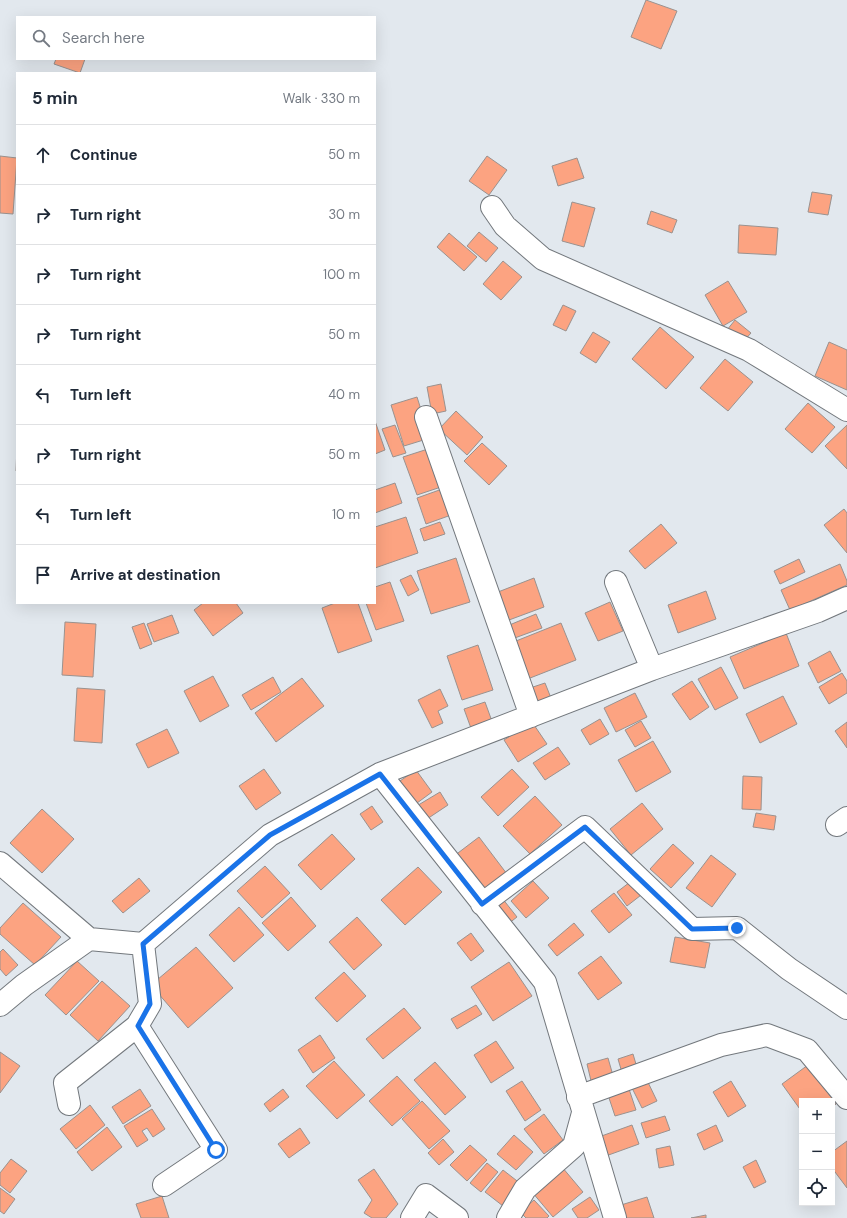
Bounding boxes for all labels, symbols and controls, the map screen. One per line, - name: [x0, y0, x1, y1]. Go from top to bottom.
- search box: [16, 16, 376, 60]
- icon: search: [30, 27, 52, 49]
- text: Search here: [62, 28, 145, 48]
- text: 5 min: [32, 87, 78, 109]
- text: Walk · 330 m: [283, 90, 360, 107]
- icon: ahead: [32, 144, 54, 166]
- text: Continue: [70, 145, 138, 165]
- text: 50 m: [328, 146, 360, 163]
- icon: right: [32, 204, 54, 226]
- text: Turn right: [70, 205, 141, 225]
- text: 30 m: [328, 206, 360, 223]
- icon: right: [32, 264, 54, 286]
- text: Turn right: [70, 265, 141, 285]
- text: 100 m: [323, 266, 360, 283]
- icon: right: [32, 324, 54, 346]
- text: Turn right: [70, 325, 141, 345]
- text: 50 m: [328, 326, 360, 343]
- icon: left: [32, 384, 54, 406]
- text: Turn left: [70, 385, 131, 405]
- text: 40 m: [328, 386, 360, 403]
- icon: right: [32, 444, 54, 466]
- text: Turn right: [70, 445, 141, 465]
- text: 50 m: [328, 446, 360, 463]
- icon: left: [32, 504, 54, 526]
- text: Turn left: [70, 505, 131, 525]
- text: 10 m: [332, 506, 360, 523]
- icon: arrive: [32, 564, 54, 586]
- text: Arrive at destination: [70, 565, 221, 585]
- route end: [728, 919, 746, 937]
- map controls: [799, 1098, 835, 1206]
- button: +: [799, 1098, 835, 1134]
- button: −: [799, 1134, 835, 1170]
- route start: [207, 1141, 225, 1159]
- button: locate: [799, 1170, 835, 1206]

